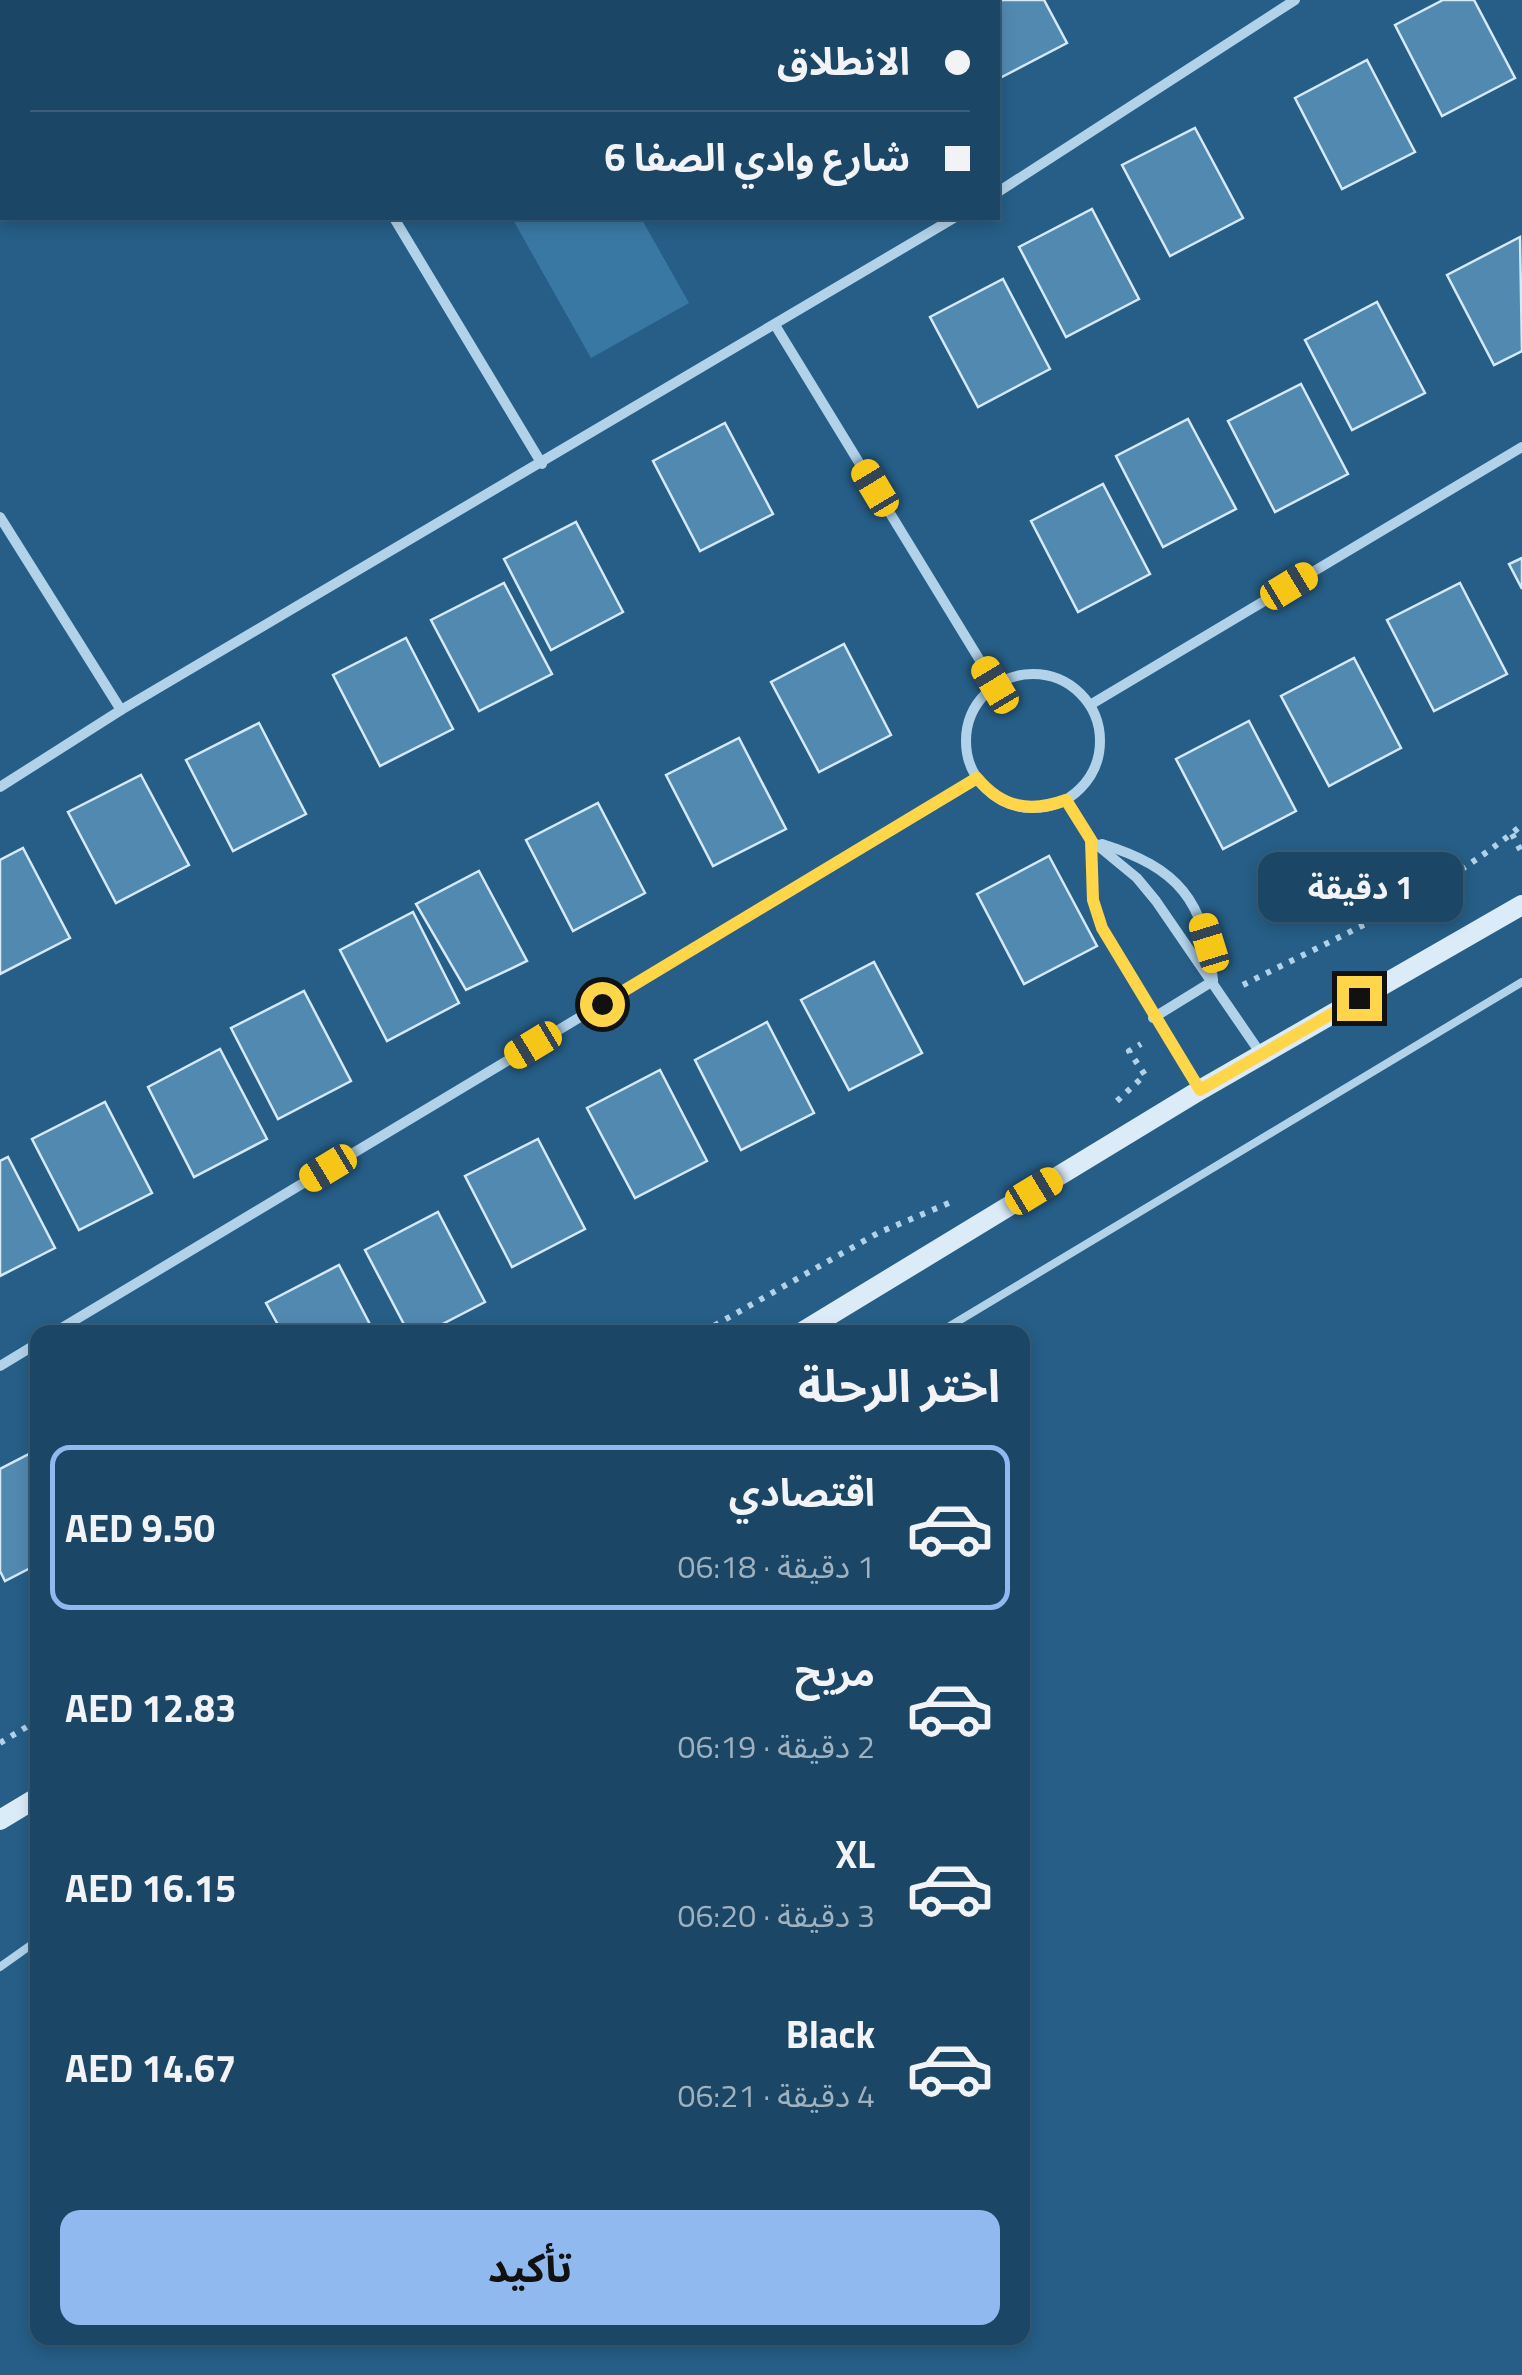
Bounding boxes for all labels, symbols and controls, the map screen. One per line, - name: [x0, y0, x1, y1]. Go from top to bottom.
- text: الانطلاق: [777, 32, 910, 90]
- text: شارع وادي الصفا 6: [604, 128, 910, 186]
- car: [847, 455, 903, 521]
- car: [1256, 558, 1322, 614]
- car: [967, 652, 1023, 718]
- callout: 1 دقيقة: [1256, 853, 1462, 923]
- text: 1 دقيقة: [1308, 863, 1413, 911]
- car: [1186, 910, 1232, 976]
- route end: [1337, 976, 1382, 1021]
- route start: [580, 982, 625, 1027]
- car: [500, 1017, 566, 1073]
- car: [295, 1140, 361, 1196]
- car: [1001, 1163, 1067, 1219]
- text: اختر الرحلة: [798, 1351, 1000, 1419]
- text: اقتصادي: [729, 1463, 875, 1521]
- icon: car: [905, 1483, 995, 1573]
- text: AED 9.50: [65, 1499, 215, 1557]
- text: 1 دقيقة · 06:18: [677, 1542, 875, 1590]
- text: مريح: [795, 1643, 875, 1701]
- icon: car: [905, 1663, 995, 1753]
- text: AED 12.83: [65, 1679, 236, 1737]
- text: 2 دقيقة · 06:19: [677, 1722, 875, 1770]
- text: XL: [835, 1825, 875, 1883]
- icon: car: [905, 1843, 995, 1933]
- text: AED 16.15: [65, 1859, 236, 1917]
- text: 3 دقيقة · 06:20: [677, 1891, 875, 1939]
- text: Black: [786, 2005, 875, 2063]
- icon: car: [905, 2023, 995, 2113]
- text: AED 14.67: [65, 2039, 236, 2097]
- text: 4 دقيقة · 06:21: [677, 2071, 875, 2119]
- button: تأكيد: [60, 2210, 1000, 2325]

